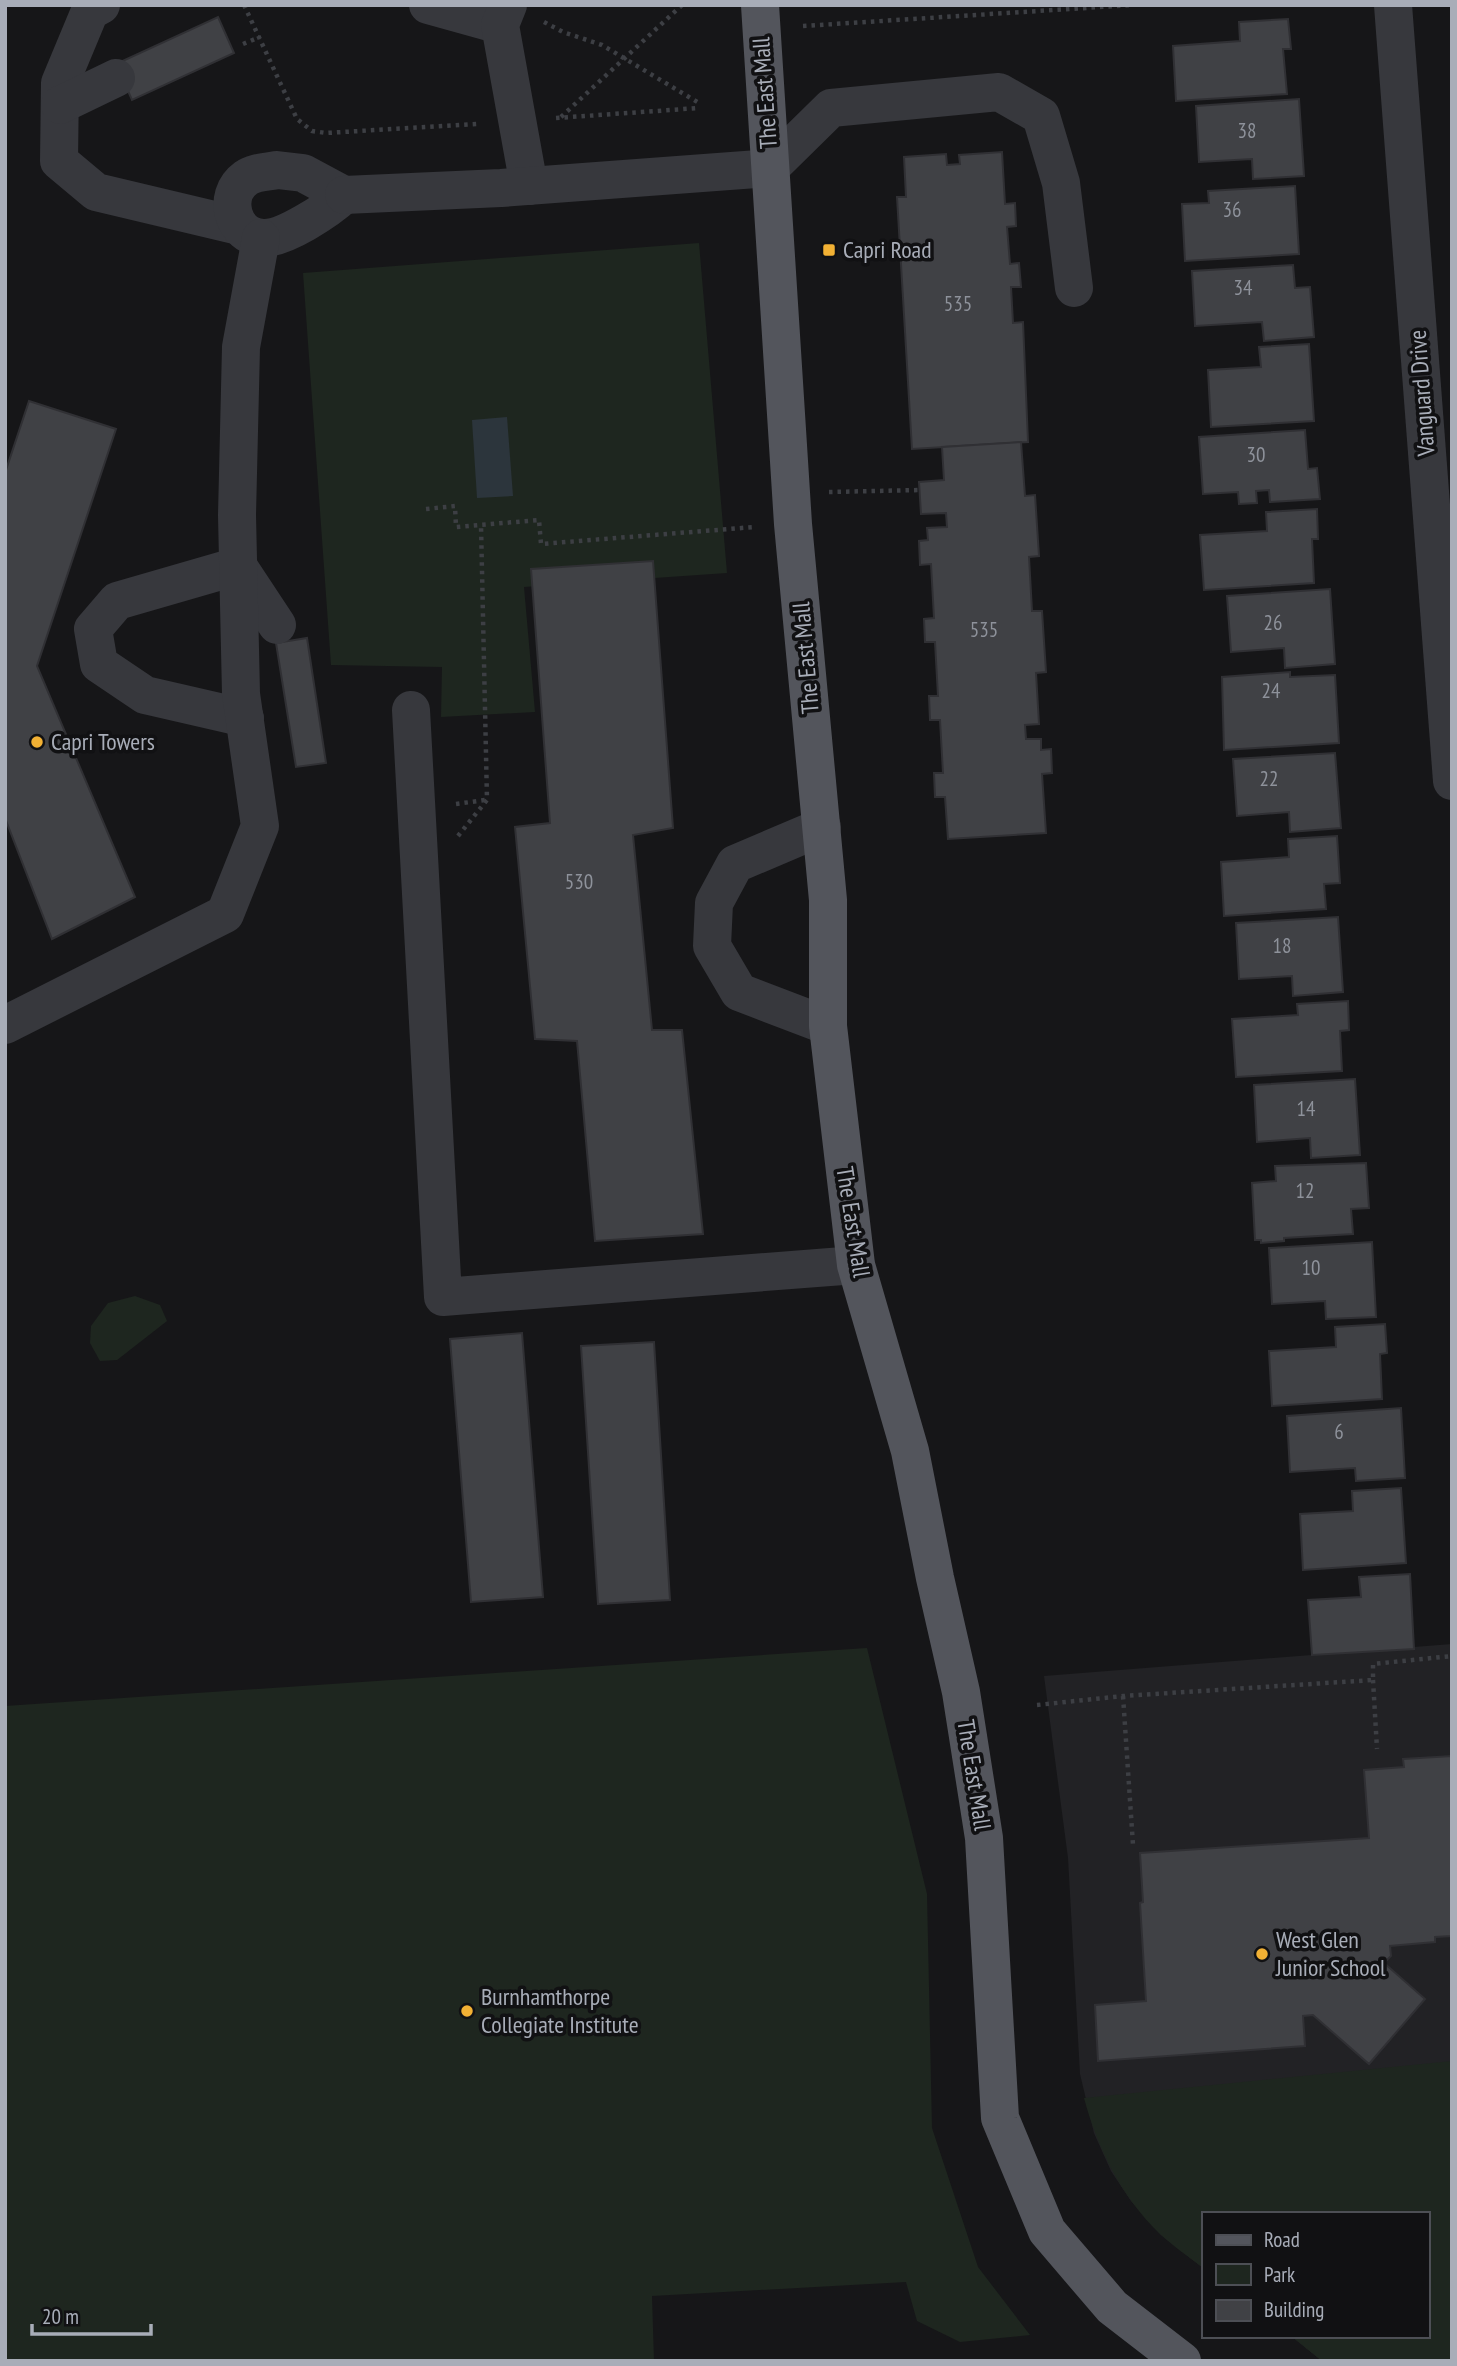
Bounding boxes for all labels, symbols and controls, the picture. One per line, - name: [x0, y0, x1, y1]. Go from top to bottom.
- street label: The East Mall: [745, 36, 784, 150]
- house number: 38: [1238, 117, 1256, 144]
- house number: 36: [1223, 196, 1241, 223]
- place label: Capri Road: [843, 234, 932, 265]
- marker: Capri Road: [821, 242, 837, 258]
- house number: 34: [1234, 274, 1253, 301]
- house number: 535: [944, 290, 972, 317]
- street label: Vanguard Drive: [1402, 329, 1441, 458]
- house number: 30: [1247, 441, 1265, 468]
- street label: The East Mall: [785, 600, 826, 715]
- house number: 26: [1264, 609, 1282, 636]
- house number: 535: [970, 616, 998, 643]
- house number: 24: [1262, 677, 1281, 704]
- place label: Capri Towers: [51, 726, 155, 757]
- marker: Capri Towers: [29, 734, 45, 750]
- house number: 22: [1260, 765, 1278, 792]
- house number: 530: [565, 868, 593, 895]
- house number: 18: [1273, 932, 1291, 959]
- house number: 14: [1297, 1095, 1316, 1122]
- street label: The East Mall: [829, 1164, 878, 1280]
- house number: 12: [1296, 1177, 1314, 1204]
- house number: 10: [1302, 1254, 1320, 1281]
- house number: 6: [1334, 1418, 1344, 1445]
- street label: The East Mall: [950, 1717, 999, 1833]
- place label: West Glen Junior School: [1275, 1924, 1386, 1983]
- marker: West Glen Junior School: [1254, 1946, 1270, 1962]
- place label: Burnhamthorpe Collegiate Institute: [481, 1981, 639, 2040]
- marker: Burnhamthorpe Collegiate Institute: [459, 2003, 475, 2019]
- legend: [1202, 2212, 1429, 2338]
- text: Road: [1264, 2226, 1300, 2253]
- text: Park: [1264, 2261, 1295, 2288]
- scale bar: [32, 2292, 150, 2336]
- text: Building: [1264, 2296, 1324, 2323]
- text: 20 m: [42, 2303, 79, 2330]

